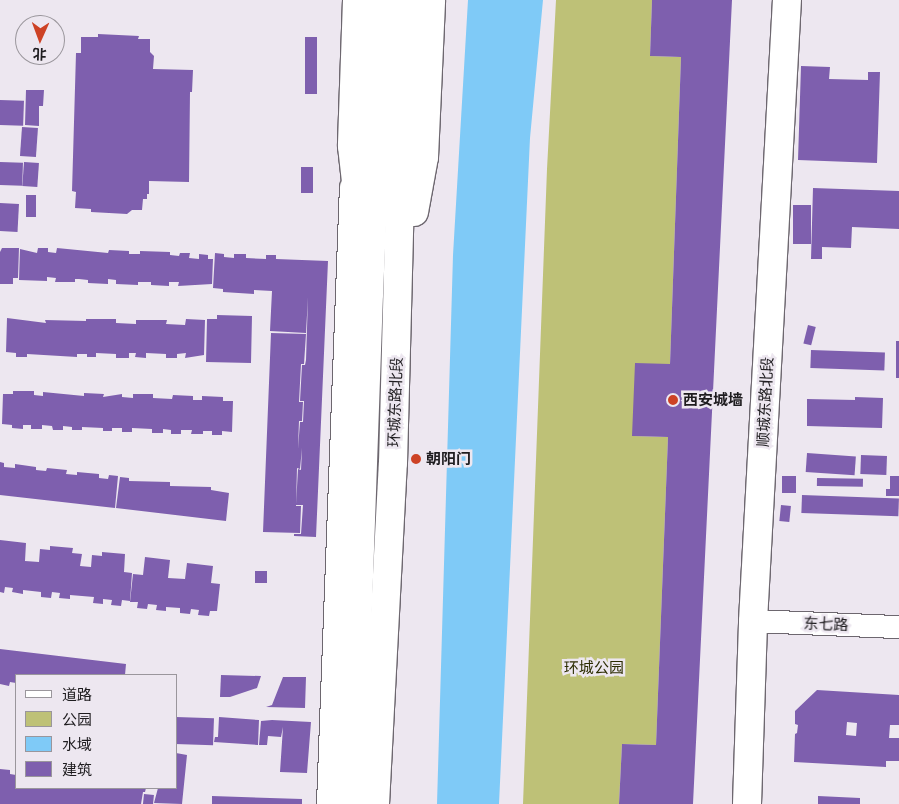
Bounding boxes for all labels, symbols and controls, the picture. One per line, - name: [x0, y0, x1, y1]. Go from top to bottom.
- north arrow: [15, 15, 65, 65]
- text: 北: [32, 45, 47, 63]
- street label: 环城东路北段: [384, 357, 406, 447]
- street label: 顺城东路北段: [754, 357, 776, 447]
- place label: 西安城墙: [683, 391, 743, 409]
- marker: 西安城墙: [667, 394, 679, 406]
- place label: 朝阳门: [426, 450, 471, 468]
- marker: 朝阳门: [410, 453, 422, 465]
- street label: 东七路: [803, 614, 849, 634]
- park label: 环城公园: [564, 659, 624, 677]
- legend: [15, 674, 178, 789]
- text: 道路: [62, 685, 92, 704]
- text: 公园: [62, 710, 92, 729]
- text: 水域: [62, 735, 92, 754]
- text: 建筑: [62, 760, 92, 779]

